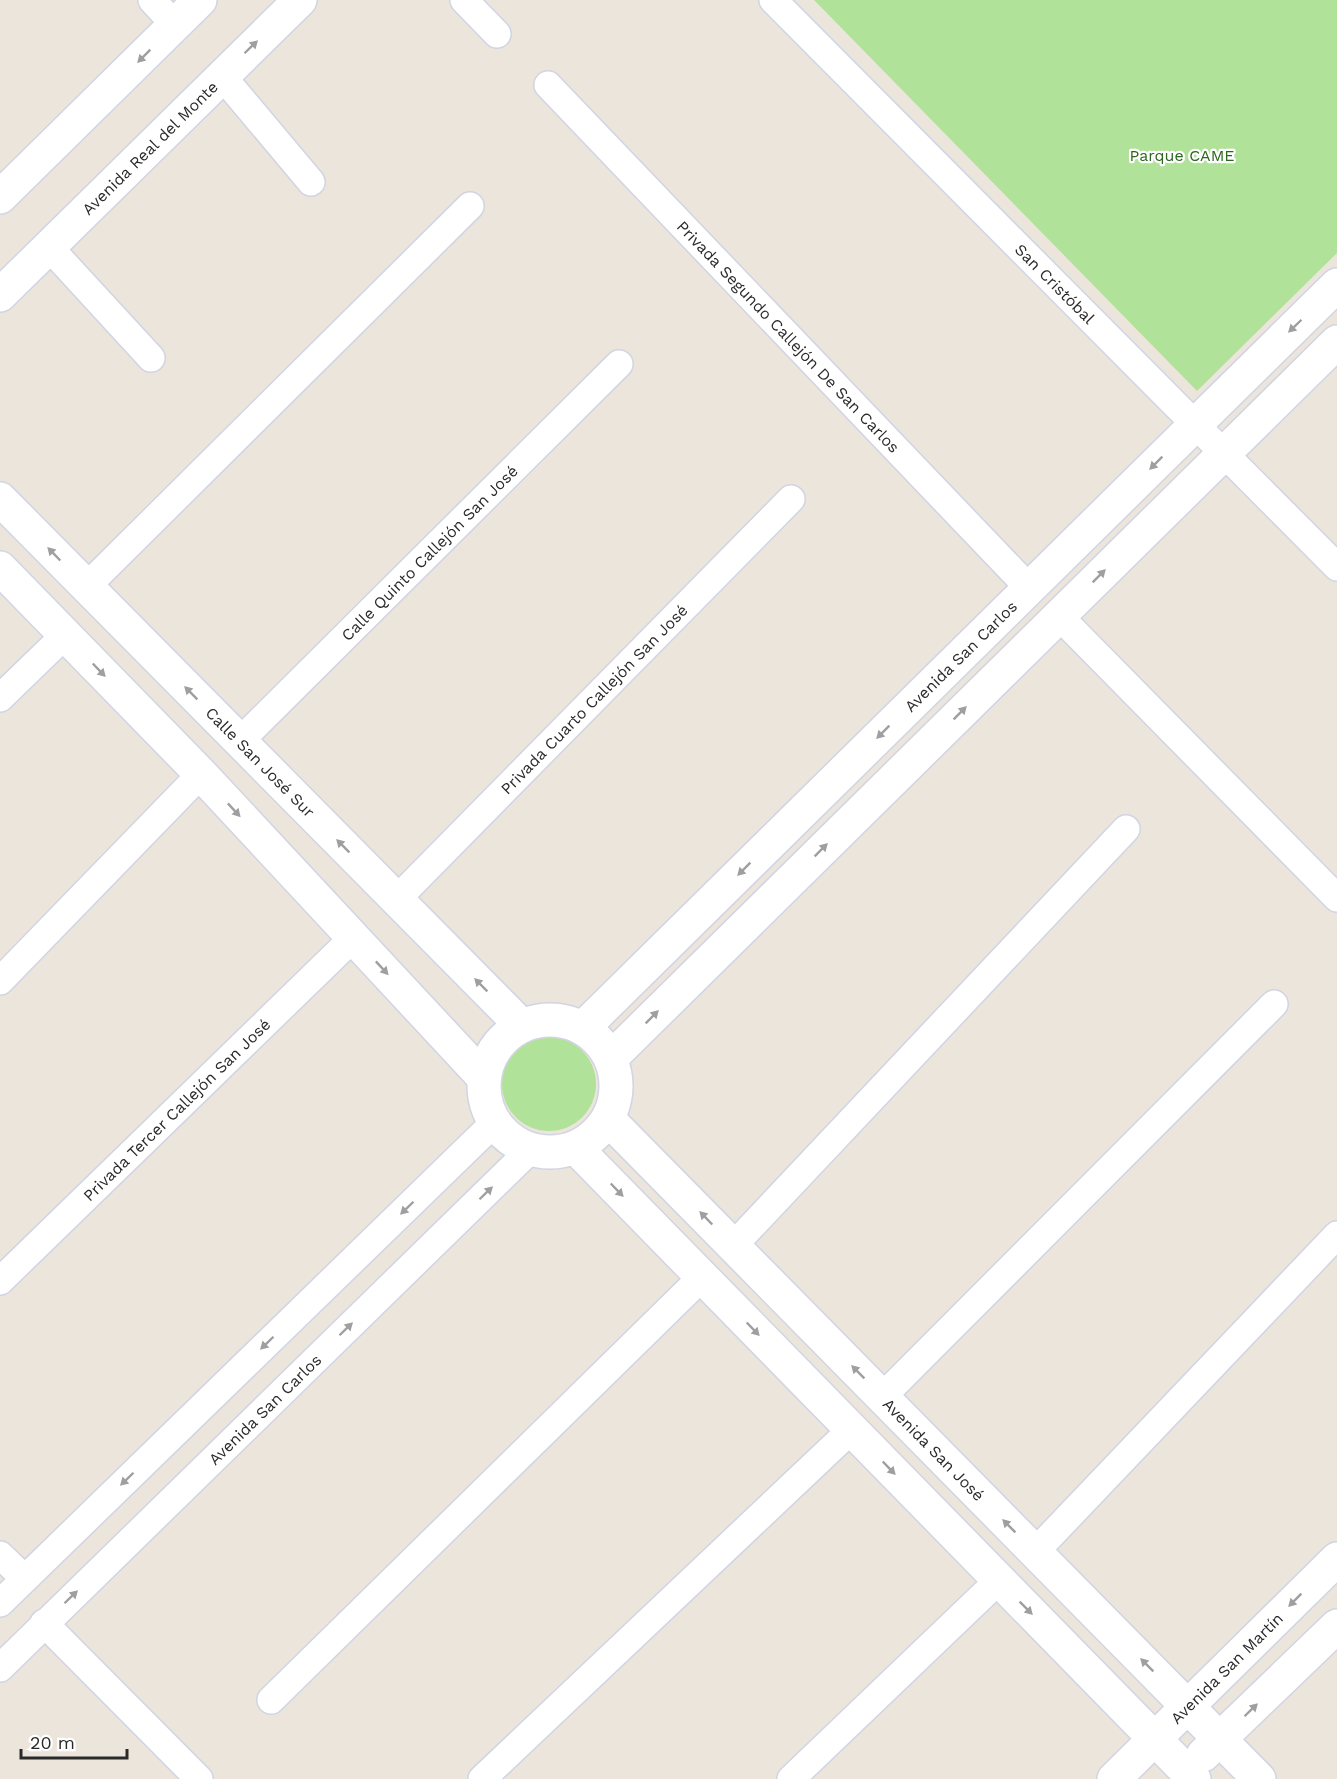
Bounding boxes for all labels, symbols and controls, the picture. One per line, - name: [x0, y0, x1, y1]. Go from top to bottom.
- one-way arrow: [244, 41, 258, 55]
- one-way arrow: [137, 48, 151, 62]
- street label: Avenida Real del Monte: [78, 77, 222, 219]
- park label: Parque CAME: [1129, 146, 1235, 165]
- street label: Privada Segundo Callejón De San Carlos: [673, 217, 903, 457]
- street label: San Cristóbal: [1011, 240, 1099, 328]
- one-way arrow: [1289, 318, 1303, 332]
- one-way arrow: [1150, 455, 1164, 469]
- street label: Calle Quinto Callejón San José: [338, 461, 522, 645]
- one-way arrow: [48, 547, 62, 561]
- one-way arrow: [1091, 570, 1105, 584]
- street label: Avenida San Carlos: [901, 597, 1021, 716]
- street label: Privada Cuarto Callejón San José: [497, 601, 692, 798]
- one-way arrow: [92, 662, 106, 676]
- one-way arrow: [185, 686, 199, 700]
- street label: Calle San José Sur: [202, 703, 319, 821]
- one-way arrow: [952, 707, 966, 721]
- one-way arrow: [875, 725, 890, 739]
- one-way arrow: [227, 803, 241, 817]
- one-way arrow: [337, 840, 351, 854]
- one-way arrow: [814, 844, 828, 858]
- one-way arrow: [737, 861, 751, 875]
- one-way arrow: [375, 960, 388, 975]
- one-way arrow: [474, 978, 488, 992]
- one-way arrow: [645, 1010, 659, 1024]
- street label: Privada Tercer Callejón San José: [79, 1015, 274, 1205]
- one-way arrow: [609, 1182, 623, 1196]
- one-way arrow: [479, 1186, 494, 1200]
- one-way arrow: [400, 1200, 414, 1214]
- one-way arrow: [699, 1211, 713, 1226]
- one-way arrow: [339, 1322, 354, 1336]
- one-way arrow: [746, 1322, 760, 1337]
- one-way arrow: [260, 1336, 274, 1350]
- street label: Avenida San Carlos: [205, 1350, 325, 1469]
- one-way arrow: [851, 1366, 865, 1380]
- street label: Avenida San José: [879, 1394, 988, 1505]
- one-way arrow: [882, 1461, 896, 1475]
- one-way arrow: [119, 1472, 134, 1486]
- one-way arrow: [1003, 1519, 1017, 1533]
- one-way arrow: [64, 1590, 78, 1604]
- one-way arrow: [1289, 1592, 1303, 1606]
- one-way arrow: [1019, 1600, 1033, 1615]
- street label: Avenida San Martín: [1167, 1609, 1287, 1728]
- one-way arrow: [1140, 1658, 1154, 1672]
- one-way arrow: [1244, 1703, 1258, 1717]
- scale bar: [21, 1722, 128, 1760]
- text: 20 m: [30, 1732, 75, 1753]

